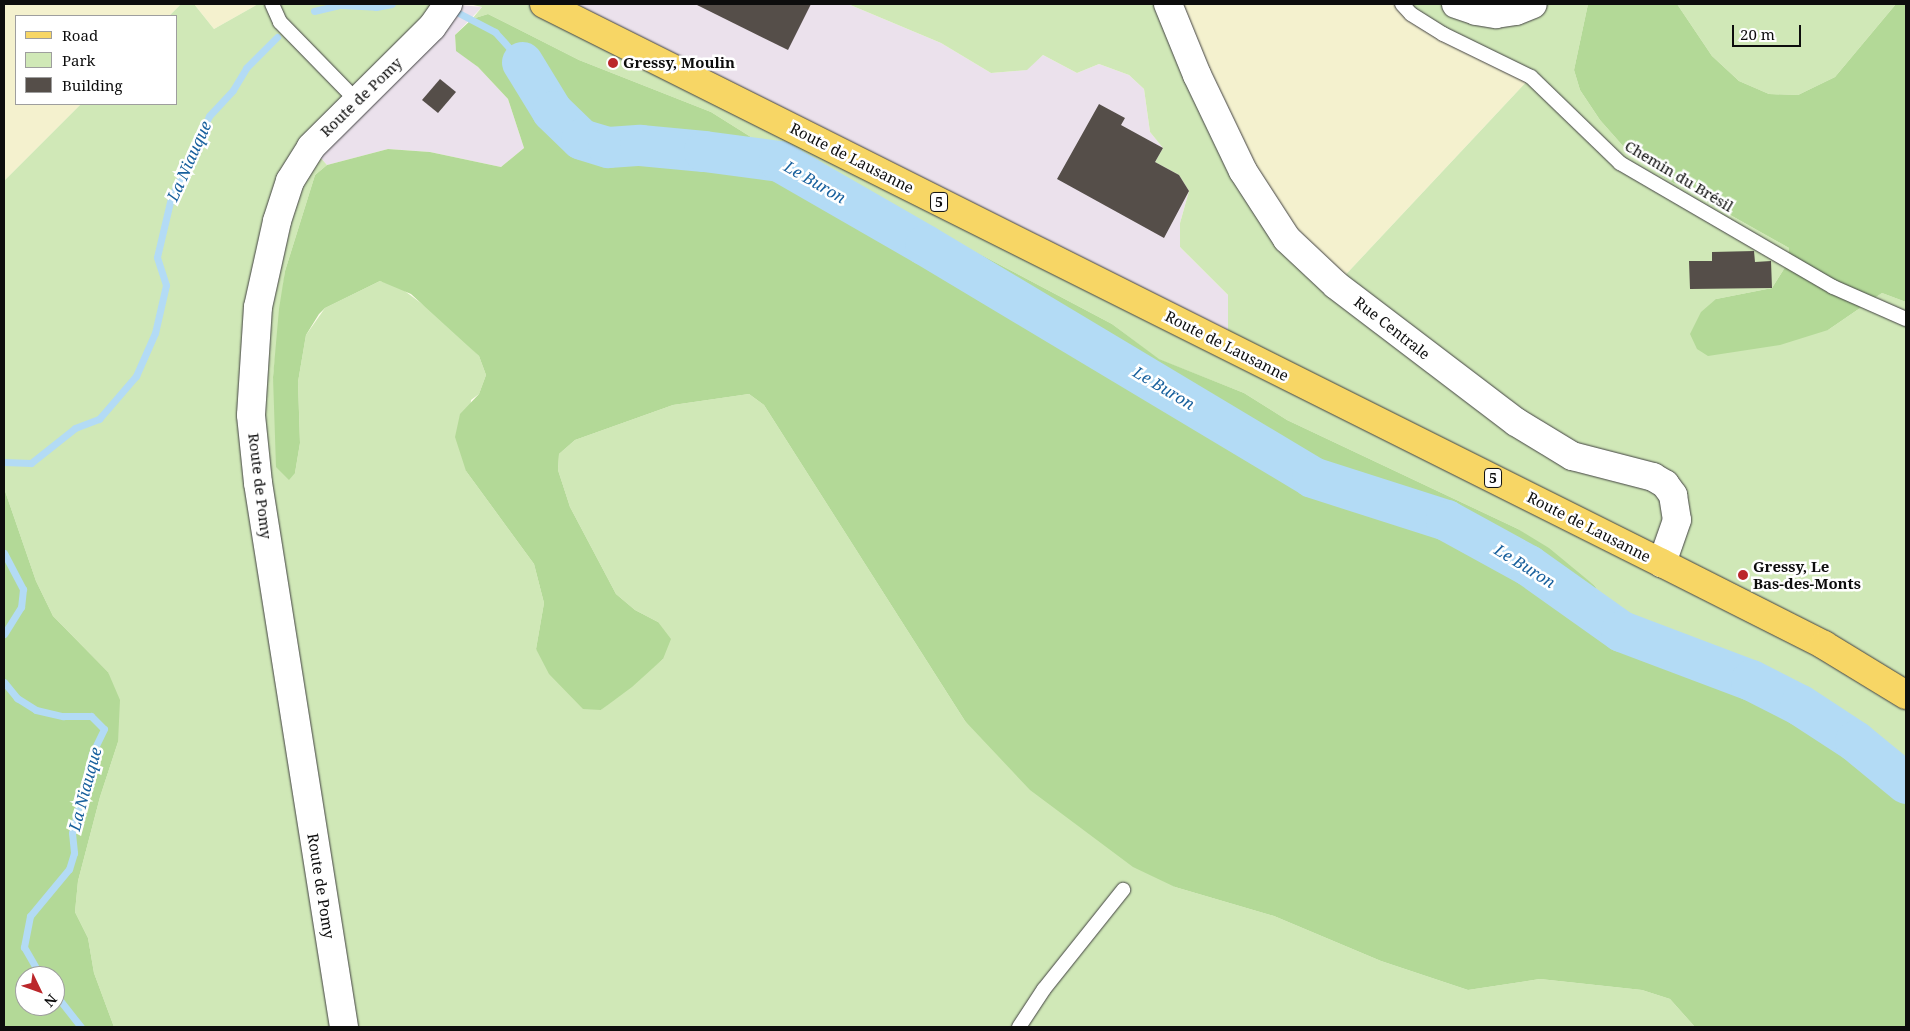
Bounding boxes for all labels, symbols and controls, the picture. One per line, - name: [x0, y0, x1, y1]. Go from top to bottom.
- legend: [15, 15, 178, 105]
- scale bar: [1735, 15, 1804, 47]
- text: 20 m: [1740, 24, 1775, 44]
- text: Road: [62, 25, 98, 45]
- text: Park: [62, 50, 95, 70]
- street label: Route de Pomy: [316, 54, 406, 140]
- place label: Gressy, Moulin: [623, 54, 735, 72]
- marker: Gressy, Moulin: [607, 57, 619, 69]
- text: Building: [62, 75, 123, 95]
- water label: La Niauque: [163, 118, 215, 204]
- street label: Route de Lausanne: [787, 119, 917, 197]
- street label: Chemin du Brésil: [1622, 137, 1736, 215]
- water label: Le Buron: [781, 157, 849, 207]
- road number: 5: [929, 190, 949, 213]
- street label: Rue Centrale: [1350, 293, 1434, 363]
- street label: Route de Lausanne: [1162, 307, 1292, 385]
- water label: Le Buron: [1130, 362, 1198, 414]
- street label: Route de Pomy: [245, 432, 275, 540]
- road number: 5: [1483, 466, 1503, 489]
- street label: Route de Lausanne: [1524, 488, 1654, 566]
- water label: Le Buron: [1491, 540, 1559, 592]
- place label: Gressy, Le Bas-des-Monts: [1753, 557, 1861, 592]
- marker: Gressy, Le Bas-des-Monts: [1737, 569, 1749, 581]
- water label: La Niauque: [65, 745, 105, 833]
- street label: Route de Pomy: [304, 832, 338, 940]
- north arrow: [15, 966, 65, 1016]
- text: N: [40, 990, 62, 1011]

